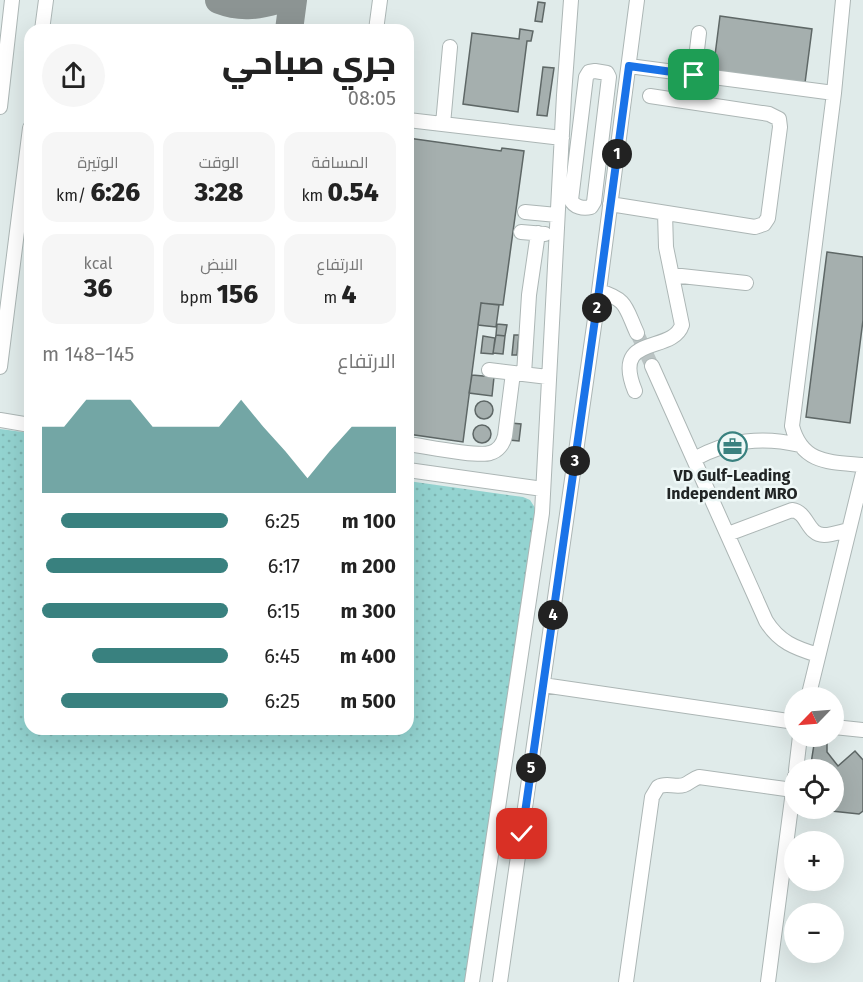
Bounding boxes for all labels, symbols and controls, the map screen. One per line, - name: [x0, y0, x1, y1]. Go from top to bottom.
- text: جري صباحي: [222, 43, 396, 83]
- button: share: [42, 44, 105, 107]
- pin: [668, 49, 719, 100]
- icon: arrive: [677, 58, 710, 91]
- text: 08:05: [348, 86, 396, 110]
- pin: 1: [602, 139, 632, 169]
- text: 1: [613, 144, 621, 163]
- text: الوتيرة: [77, 153, 119, 172]
- text: الوقت: [199, 153, 239, 172]
- text: المسافة: [312, 153, 368, 172]
- text: 6:26: [90, 177, 140, 208]
- text: 3:28: [195, 177, 243, 208]
- text: 0.54: [328, 177, 379, 208]
- text: /km: [56, 186, 90, 205]
- text: km: [301, 186, 328, 205]
- text: kcal: [84, 254, 112, 273]
- text: النبض: [200, 255, 238, 274]
- text: الارتفاع: [317, 255, 363, 274]
- text: 36: [84, 273, 112, 304]
- text: 156: [217, 279, 258, 310]
- text: 4: [342, 279, 356, 310]
- text: bpm: [180, 288, 217, 307]
- text: m: [324, 288, 342, 307]
- pin: 2: [582, 293, 612, 323]
- text: 2: [593, 298, 601, 317]
- text: 145–148 m: [42, 342, 134, 366]
- text: الارتفاع: [337, 349, 396, 373]
- office icon: VD Gulf-Leading Independent MRO: [716, 431, 748, 463]
- pin: 3: [560, 446, 590, 476]
- text: 3: [571, 451, 579, 470]
- place label: VD Gulf-Leading Independent MRO: [667, 466, 797, 503]
- text: 6:25: [265, 509, 300, 533]
- text: 100 m: [342, 509, 396, 533]
- text: 6:17: [268, 554, 300, 578]
- text: 200 m: [341, 554, 396, 578]
- text: 6:15: [267, 599, 300, 623]
- text: 300 m: [341, 599, 396, 623]
- pin: 4: [538, 600, 568, 630]
- text: 4: [548, 605, 558, 624]
- text: 6:45: [264, 644, 300, 668]
- text: 400 m: [340, 644, 396, 668]
- north arrow: [784, 687, 844, 747]
- map controls: [784, 687, 844, 963]
- text: 6:25: [265, 689, 300, 713]
- text: 500 m: [340, 689, 396, 713]
- pin: 5: [516, 753, 546, 783]
- text: 5: [527, 758, 535, 777]
- button: locate: [784, 759, 844, 819]
- pin: [496, 808, 547, 859]
- icon: check: [505, 817, 538, 850]
- button: +: [784, 831, 844, 891]
- button: −: [784, 903, 844, 963]

